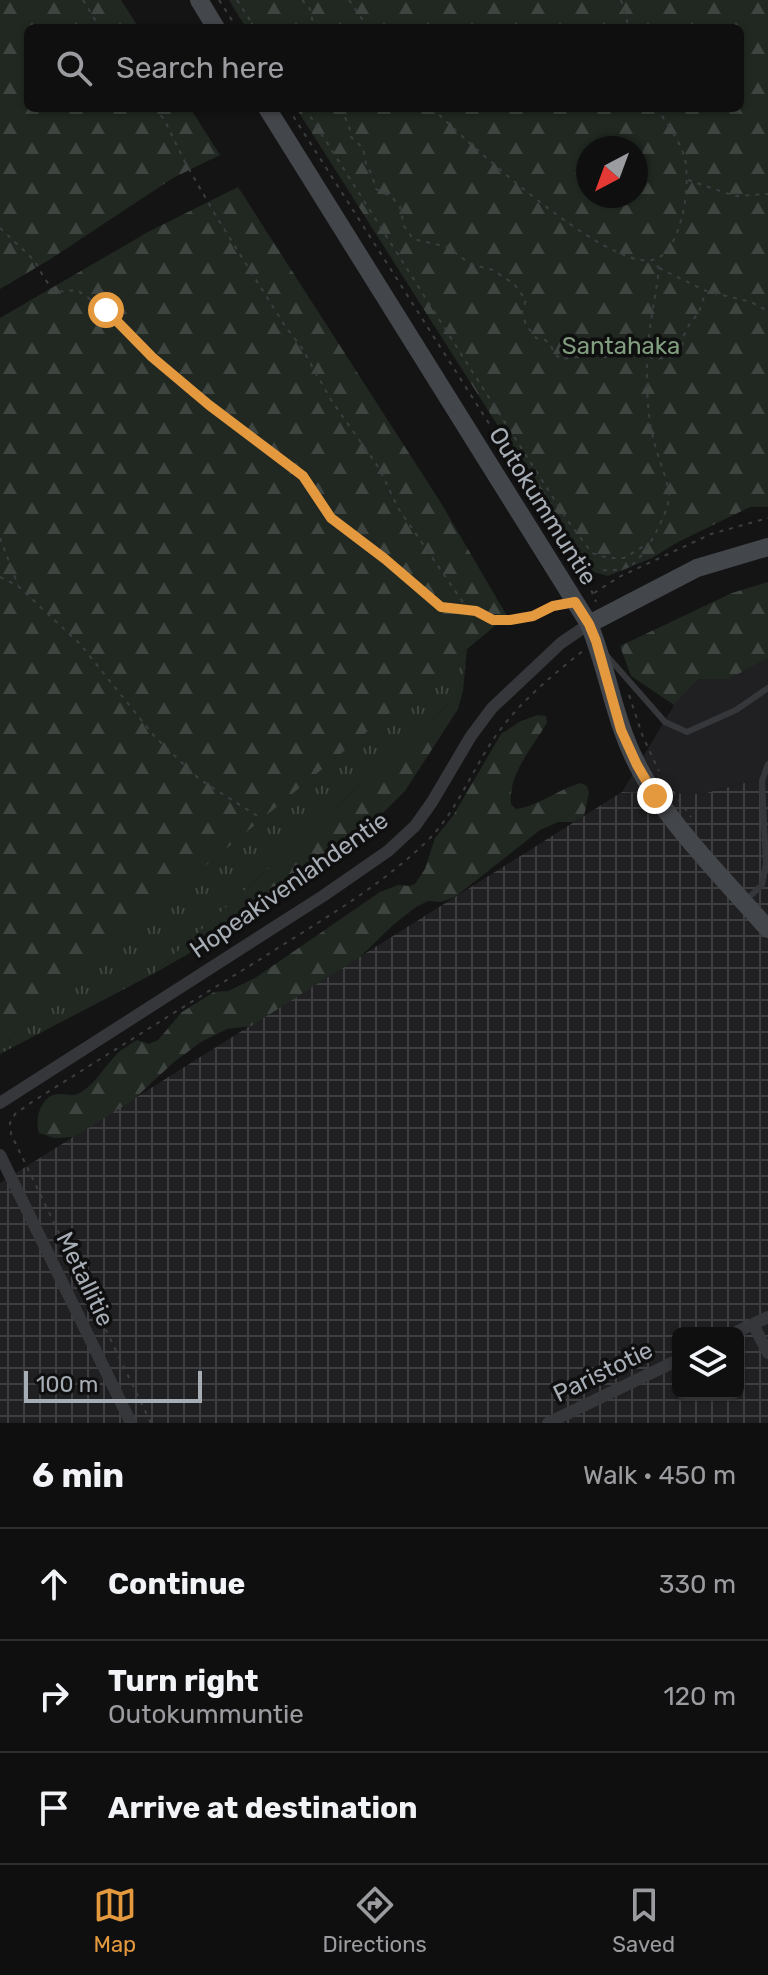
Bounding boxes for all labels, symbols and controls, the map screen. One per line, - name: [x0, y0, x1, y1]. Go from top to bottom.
- search box: [24, 24, 744, 112]
- icon: search: [52, 46, 96, 90]
- text: Search here: [116, 50, 284, 86]
- north arrow: [576, 136, 648, 208]
- route start: [88, 292, 124, 328]
- park label: Santahaka: [562, 332, 680, 360]
- street label: Outokummuntie: [483, 422, 603, 590]
- route end: [637, 778, 673, 814]
- street label: Hopeakivenlahdentie: [185, 806, 393, 964]
- street label: Metallitie: [50, 1227, 120, 1331]
- map controls: [672, 1327, 744, 1399]
- button: layers: [672, 1327, 744, 1399]
- street label: Paristotie: [549, 1336, 657, 1408]
- scale bar: [24, 1367, 202, 1403]
- text: 100 m: [36, 1371, 98, 1398]
- text: 6 min: [32, 1455, 124, 1496]
- text: Walk · 450 m: [583, 1460, 736, 1491]
- icon: ahead: [32, 1562, 76, 1606]
- text: Continue: [108, 1566, 245, 1602]
- text: 330 m: [659, 1569, 736, 1600]
- text: Turn right: [108, 1663, 259, 1699]
- icon: right: [32, 1674, 76, 1718]
- text: 120 m: [664, 1681, 736, 1712]
- text: Outokummuntie: [108, 1699, 304, 1730]
- icon: arrive: [32, 1786, 76, 1830]
- text: Arrive at destination: [108, 1790, 418, 1826]
- tab: Map: [93, 1883, 137, 1958]
- tab: Directions: [322, 1883, 427, 1958]
- tab: Saved: [612, 1883, 675, 1958]

